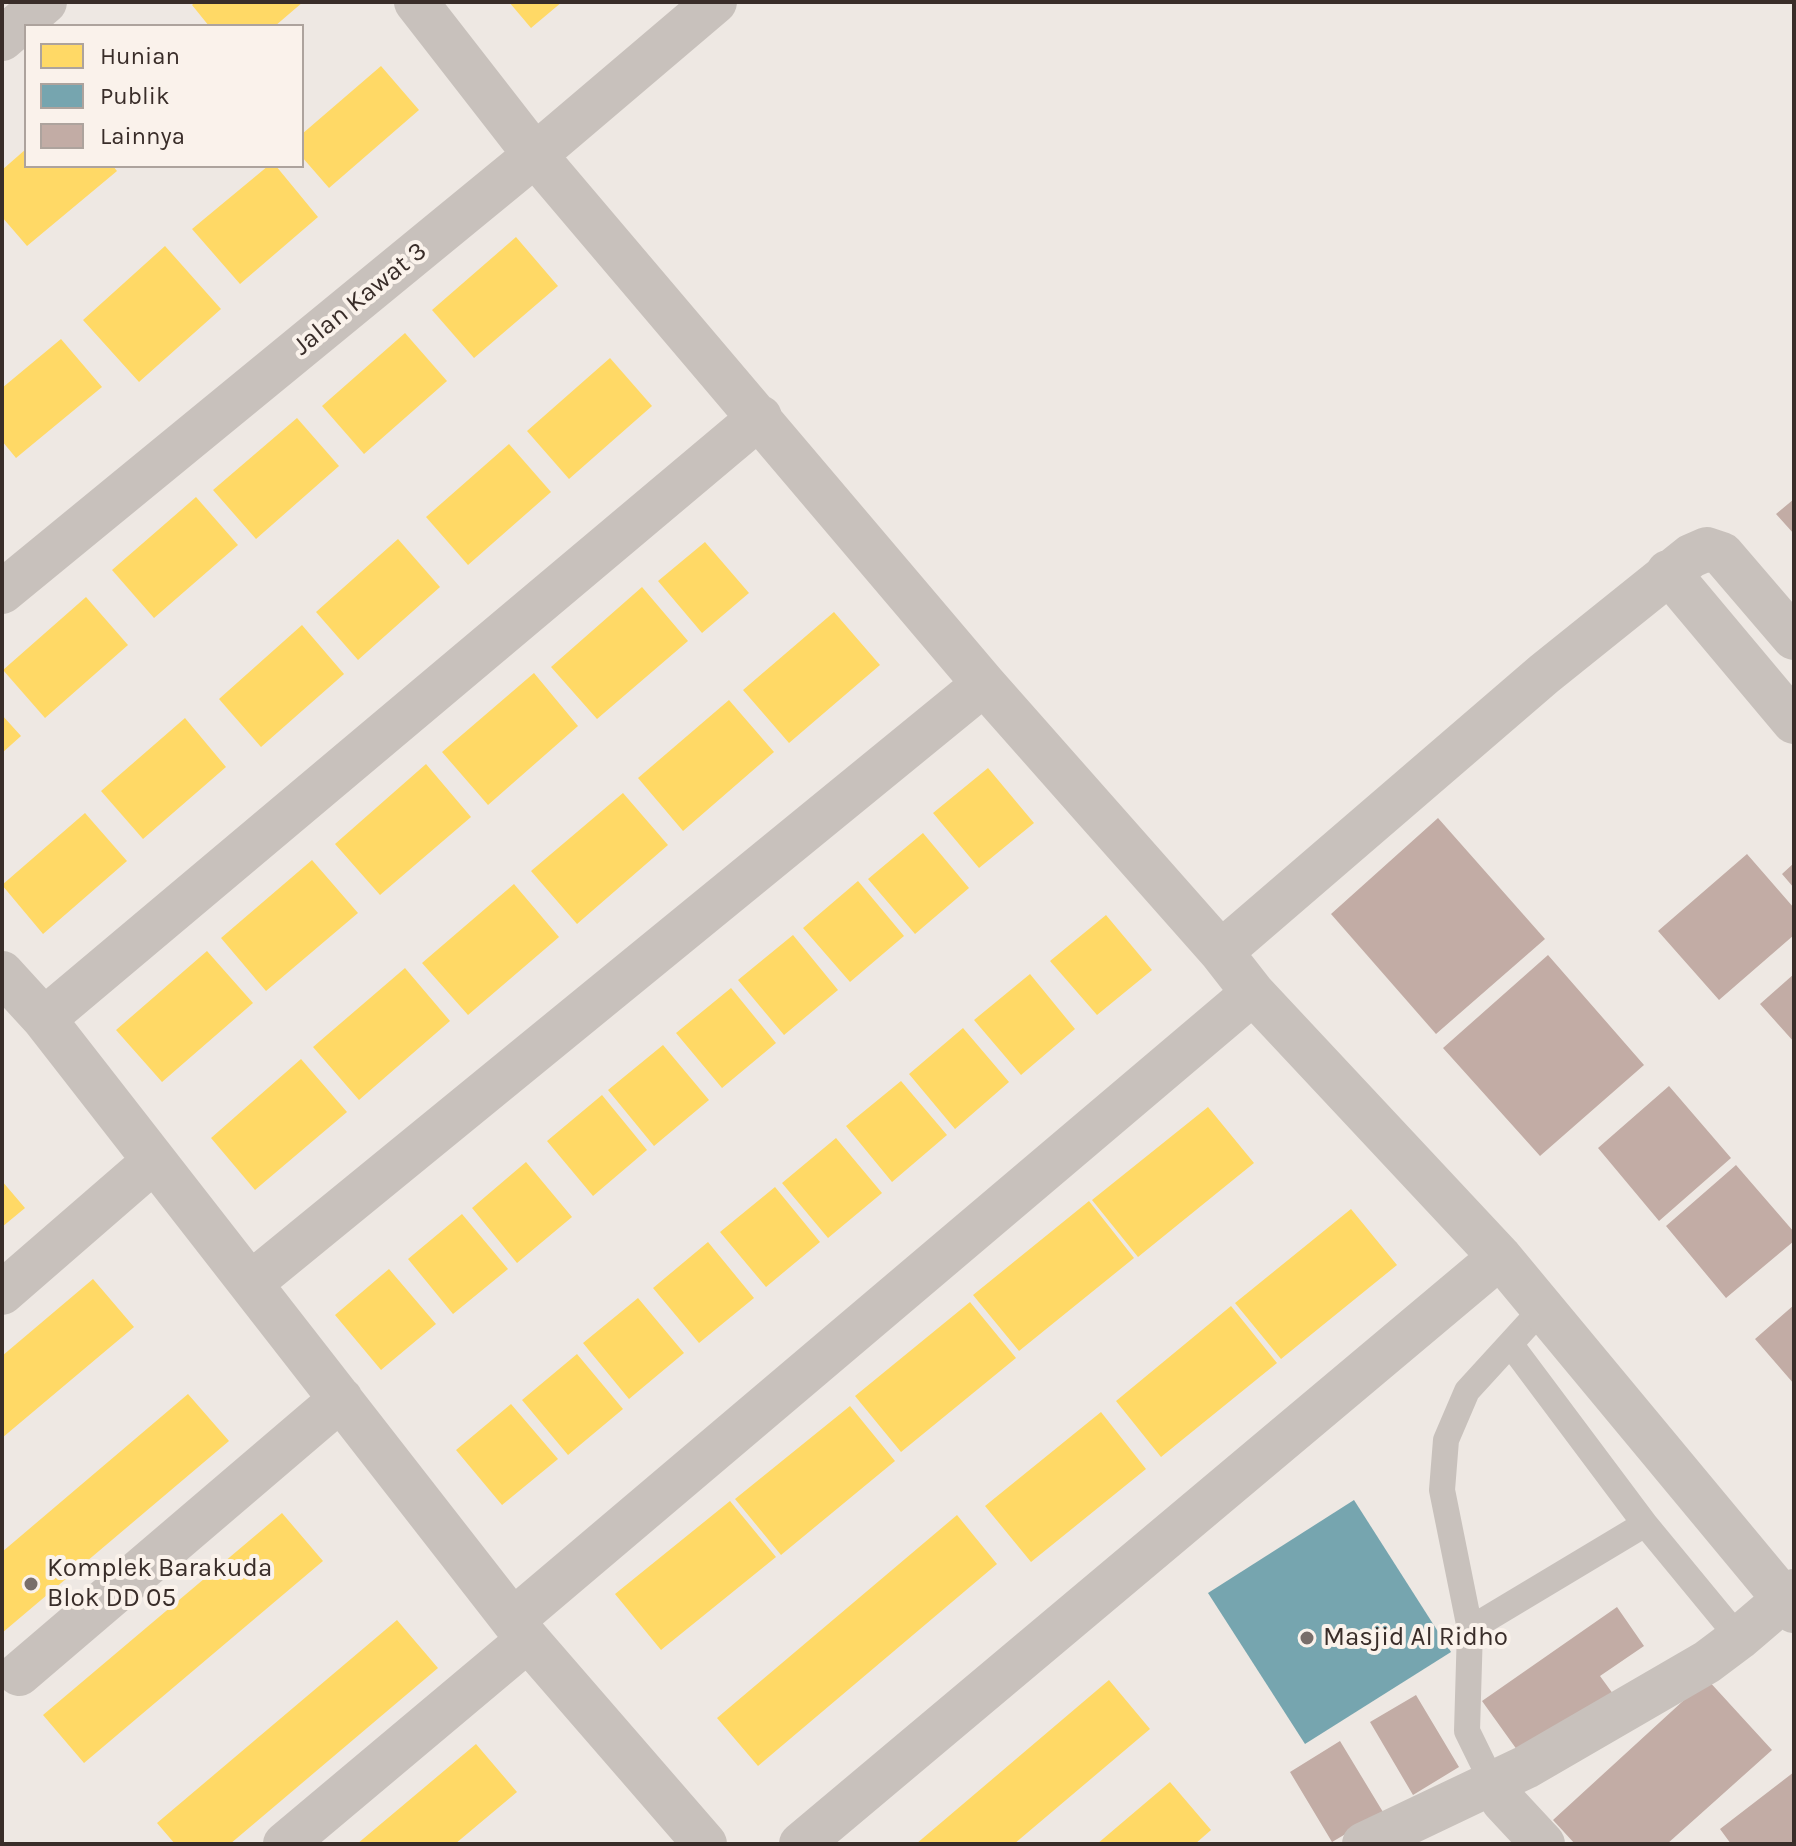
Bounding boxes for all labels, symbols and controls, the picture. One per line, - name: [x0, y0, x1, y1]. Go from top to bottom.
- legend: [24, 24, 304, 168]
- text: Hunian: [100, 42, 180, 70]
- text: Publik: [100, 82, 169, 110]
- text: Lainnya: [100, 122, 185, 150]
- street label: Jalan Kawat 3: [287, 236, 433, 362]
- place label: Komplek Barakuda Blok DD 05: [47, 1553, 272, 1614]
- marker: Komplek Barakuda Blok DD 05: [22, 1575, 40, 1593]
- place label: Masjid Al Ridho: [1323, 1622, 1508, 1654]
- marker: Masjid Al Ridho: [1298, 1629, 1316, 1647]

